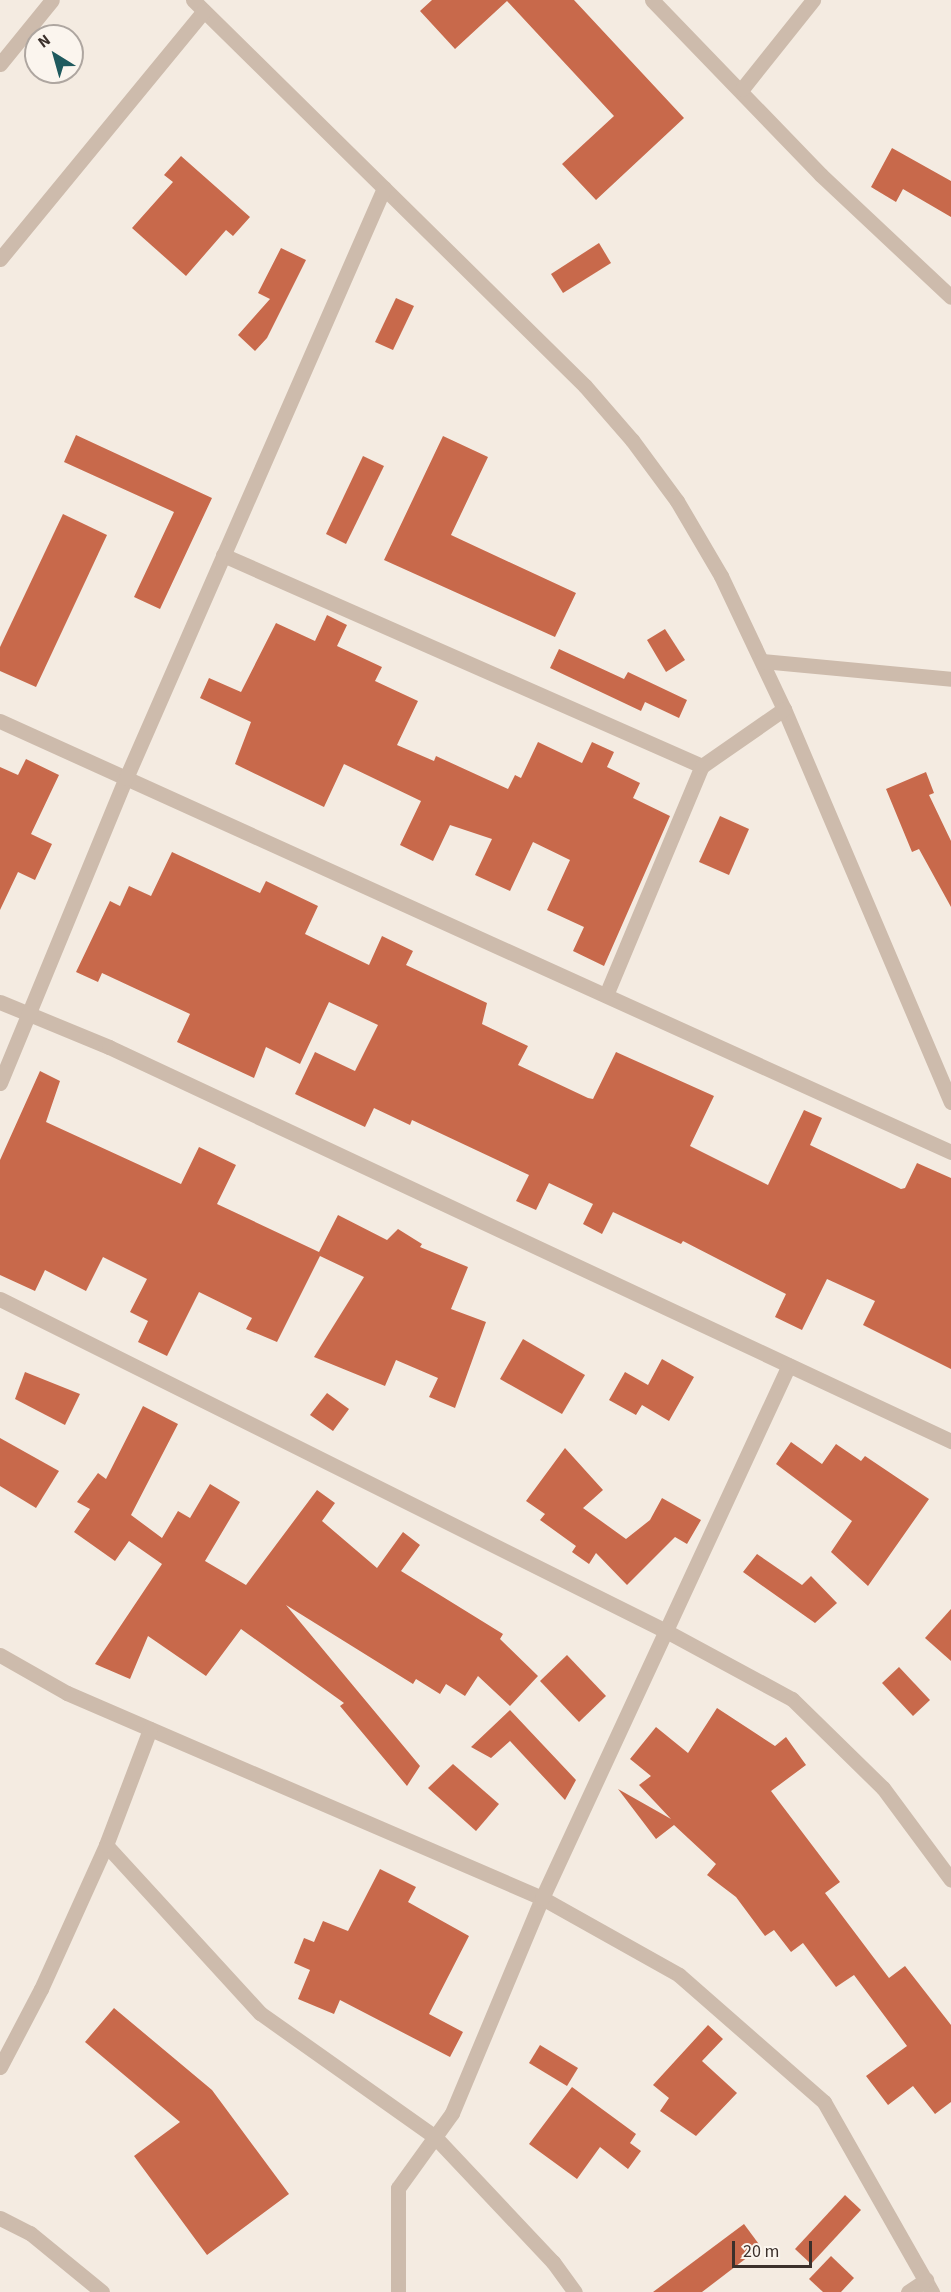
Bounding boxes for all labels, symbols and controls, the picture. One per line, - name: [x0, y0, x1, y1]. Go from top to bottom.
- north arrow: [24, 24, 84, 84]
- text: N: [33, 29, 55, 53]
- scale bar: [735, 2229, 814, 2267]
- text: 20 m: [743, 2239, 779, 2264]

